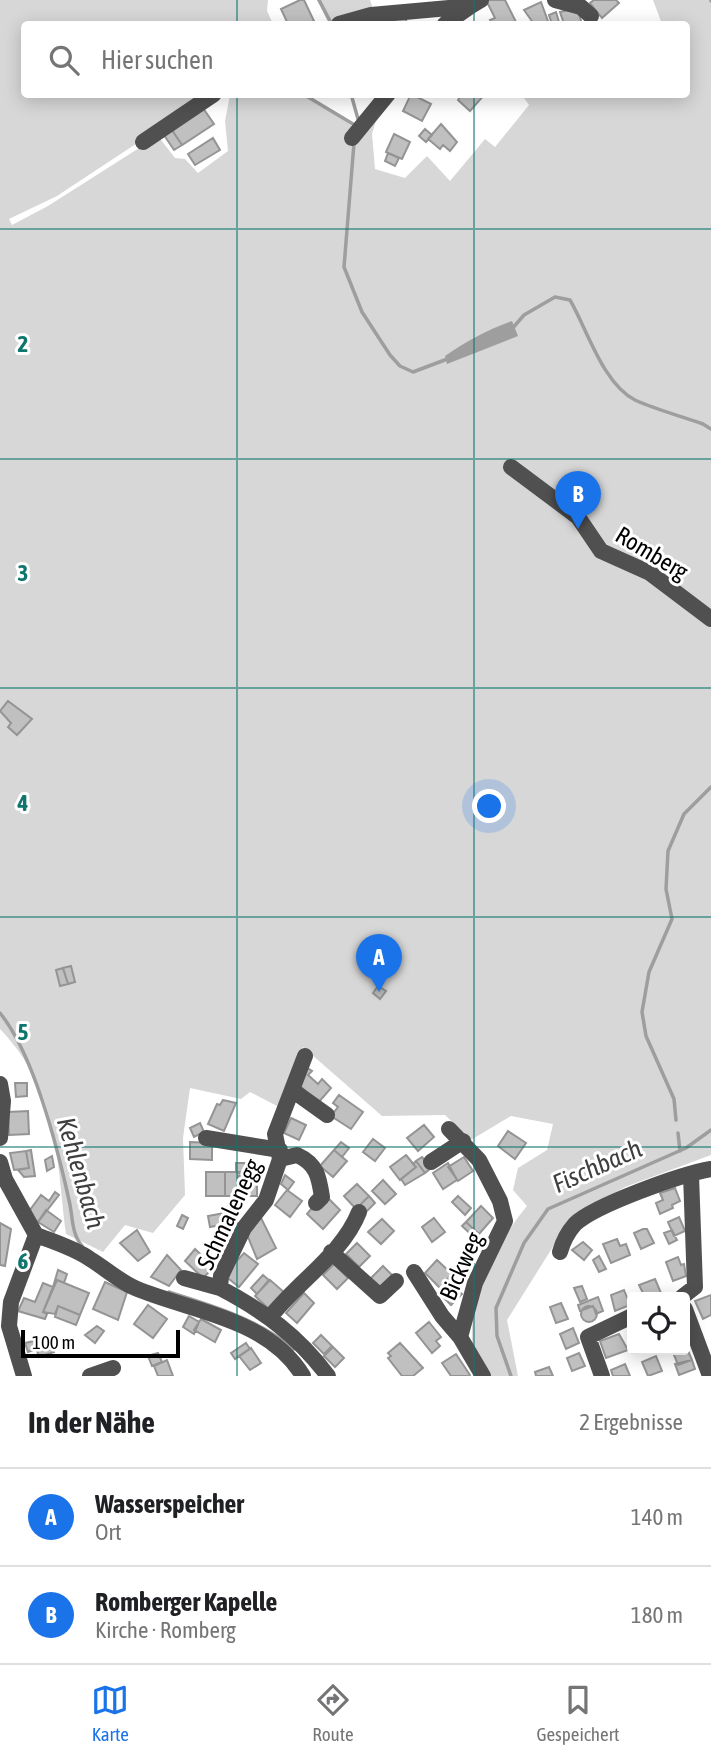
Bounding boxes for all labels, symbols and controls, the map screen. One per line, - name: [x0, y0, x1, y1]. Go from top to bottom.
- search box: [21, 21, 690, 98]
- icon: search: [45, 41, 83, 79]
- text: Hier suchen: [101, 45, 214, 75]
- text: 2: [18, 331, 28, 357]
- pin: B: [555, 471, 601, 529]
- street label: Romberg: [611, 521, 694, 585]
- text: 3: [18, 560, 28, 586]
- your location: [472, 789, 506, 823]
- text: 4: [17, 790, 29, 816]
- pin: A: [356, 934, 402, 992]
- text: 5: [18, 1019, 29, 1045]
- water label: Kehlenbach: [51, 1114, 111, 1232]
- water label: Fischbach: [548, 1133, 647, 1199]
- street label: Schmalenegg: [192, 1154, 267, 1274]
- street label: Bickweg: [434, 1227, 488, 1304]
- text: 6: [18, 1248, 29, 1274]
- map controls: [627, 1292, 690, 1355]
- button: locate: [627, 1292, 690, 1355]
- scale bar: [21, 1327, 180, 1359]
- text: 100 m: [32, 1331, 75, 1353]
- text: In der Nähe: [28, 1405, 155, 1439]
- text: 2 Ergebnisse: [579, 1409, 683, 1435]
- text: Wasserspeicher: [95, 1489, 244, 1519]
- text: A: [45, 1504, 57, 1530]
- text: 140 m: [631, 1504, 683, 1530]
- text: Ort: [95, 1519, 122, 1545]
- text: Romberger Kapelle: [95, 1587, 277, 1617]
- text: B: [46, 1602, 56, 1628]
- text: 180 m: [631, 1602, 683, 1628]
- text: Kirche · Romberg: [95, 1617, 236, 1643]
- tab: Karte: [91, 1681, 129, 1745]
- tab: Route: [312, 1681, 354, 1745]
- tab: Gespeichert: [536, 1681, 620, 1745]

